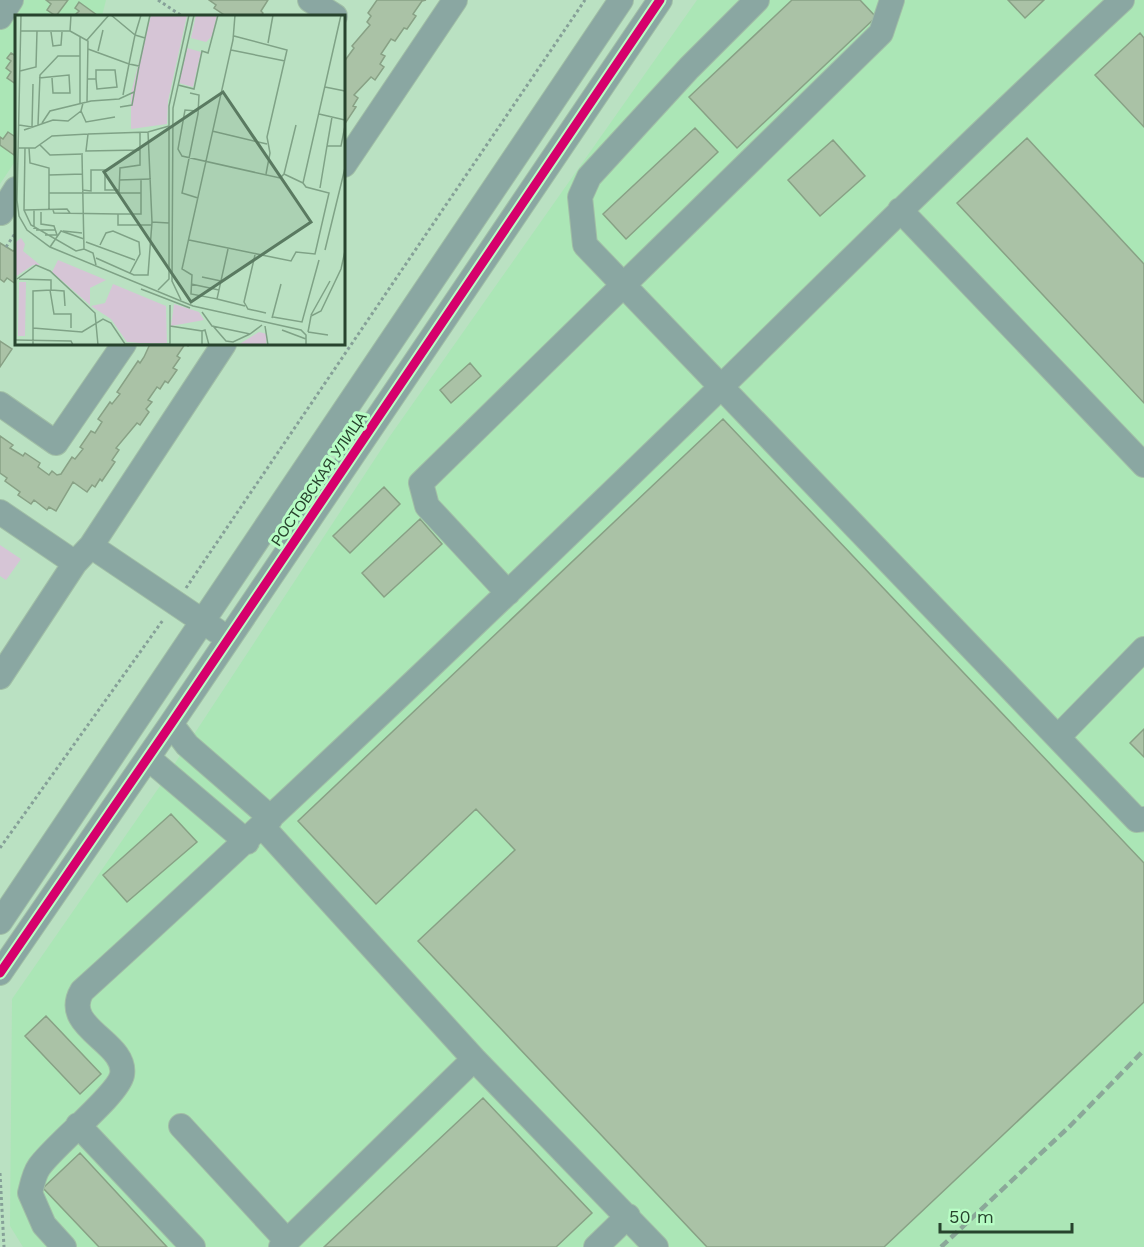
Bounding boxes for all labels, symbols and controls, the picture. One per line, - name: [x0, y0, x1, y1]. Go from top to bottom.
- inset map: [15, 15, 345, 345]
- street label: РОСТОВСКАЯ УЛИЦА: [267, 409, 371, 549]
- scale bar: [940, 1196, 1072, 1234]
- text: 50 m: [949, 1206, 994, 1227]

